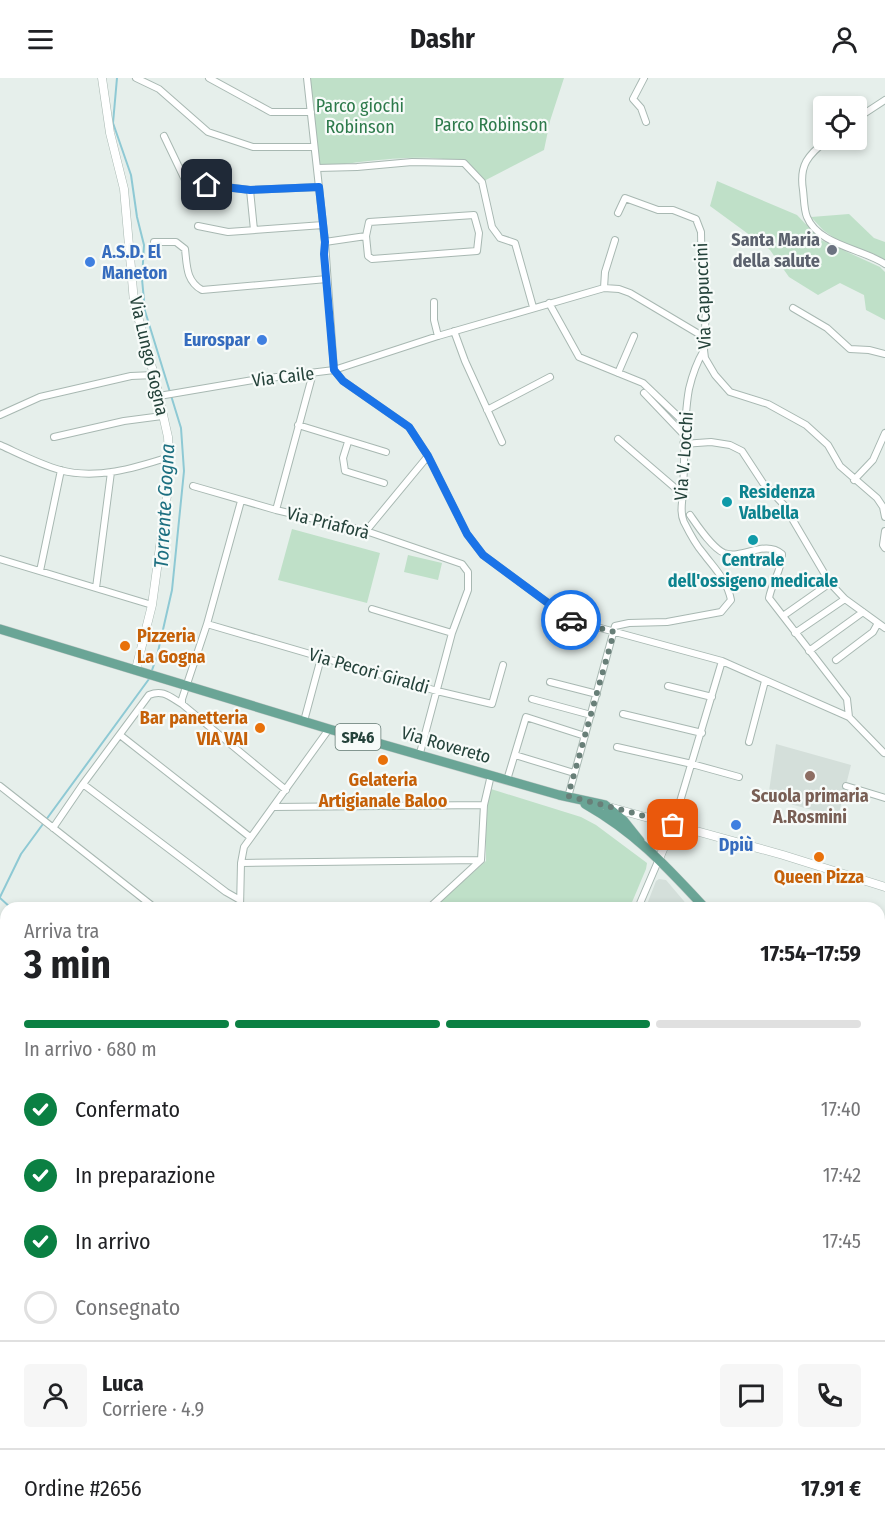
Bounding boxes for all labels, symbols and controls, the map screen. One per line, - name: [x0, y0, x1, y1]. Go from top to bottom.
- icon: menu: [24, 23, 57, 56]
- text: Dashr: [410, 23, 475, 55]
- icon: person: [828, 23, 861, 56]
- park label: Parco giochi Robinson: [316, 95, 404, 138]
- map controls: [813, 96, 867, 150]
- button: locate: [813, 96, 867, 150]
- park label: Parco Robinson: [434, 114, 548, 136]
- pin: [181, 159, 232, 210]
- icon: home: [190, 168, 223, 201]
- place label: Santa Maria della salute: [731, 229, 820, 272]
- place label: A.S.D. El Maneton: [101, 241, 168, 284]
- street label: Via Cappuccini: [690, 242, 716, 350]
- marker: Santa Maria della salute: [825, 243, 839, 257]
- marker: A.S.D. El Maneton: [83, 255, 97, 269]
- street label: Via Lungo Gogna: [125, 294, 173, 418]
- place label: Eurospar: [184, 329, 250, 351]
- marker: Eurospar: [255, 333, 269, 347]
- street label: Via Caile: [251, 362, 316, 392]
- street label: Via V. Locchi: [670, 411, 698, 501]
- water label: Torrente Gogna: [149, 443, 179, 569]
- place label: Residenza Valbella: [738, 481, 815, 524]
- marker: Residenza Valbella: [720, 495, 734, 509]
- street label: Via Priaforà: [284, 502, 372, 544]
- marker: Centrale dell'ossigeno medicale: [746, 533, 760, 547]
- place label: Centrale dell'ossigeno medicale: [668, 549, 838, 592]
- courier: [541, 590, 601, 650]
- icon: car: [555, 604, 588, 637]
- place label: Pizzeria La Gogna: [137, 625, 206, 668]
- marker: Pizzeria La Gogna: [118, 639, 132, 653]
- street label: Via Pecori Giraldi: [306, 643, 432, 699]
- place label: Bar panetteria VIA VAI: [140, 707, 248, 750]
- marker: Bar panetteria VIA VAI: [253, 721, 267, 735]
- street label: Via Rovereto: [399, 722, 493, 768]
- road number: SP46: [336, 724, 380, 750]
- marker: Gelateria Artigianale Baloo: [376, 753, 390, 767]
- place label: Gelateria Artigianale Baloo: [318, 769, 448, 812]
- marker: Scuola primaria A.Rosmini: [803, 769, 817, 783]
- place label: Scuola primaria A.Rosmini: [751, 785, 869, 828]
- pin: [647, 799, 698, 850]
- icon: bag: [656, 808, 689, 841]
- marker: Dpiù: [729, 818, 743, 832]
- place label: Dpiù: [719, 834, 753, 856]
- marker: Queen Pizza: [812, 850, 826, 864]
- place label: Queen Pizza: [774, 866, 864, 888]
- text: Arriva tra: [24, 919, 99, 943]
- text: 17:54–17:59: [760, 940, 861, 967]
- text: 3 min: [24, 942, 111, 988]
- text: In arrivo · 680 m: [24, 1037, 157, 1061]
- icon: check: [24, 1093, 57, 1126]
- text: Confermato: [75, 1096, 180, 1123]
- text: 17:40: [821, 1097, 861, 1121]
- icon: check: [24, 1159, 57, 1192]
- text: In preparazione: [75, 1162, 216, 1189]
- text: 17:42: [823, 1163, 861, 1187]
- icon: check: [24, 1225, 57, 1258]
- text: In arrivo: [75, 1228, 150, 1255]
- text: 17:45: [822, 1229, 861, 1253]
- text: Consegnato: [75, 1294, 180, 1321]
- button: person: [24, 1364, 87, 1427]
- button: chat: [720, 1364, 783, 1427]
- button: phone: [798, 1364, 861, 1427]
- text: Luca: [102, 1370, 144, 1397]
- text: Corriere · 4.9: [102, 1397, 204, 1421]
- text: Ordine #2656: [24, 1475, 142, 1502]
- text: 17.91 €: [801, 1475, 861, 1502]

